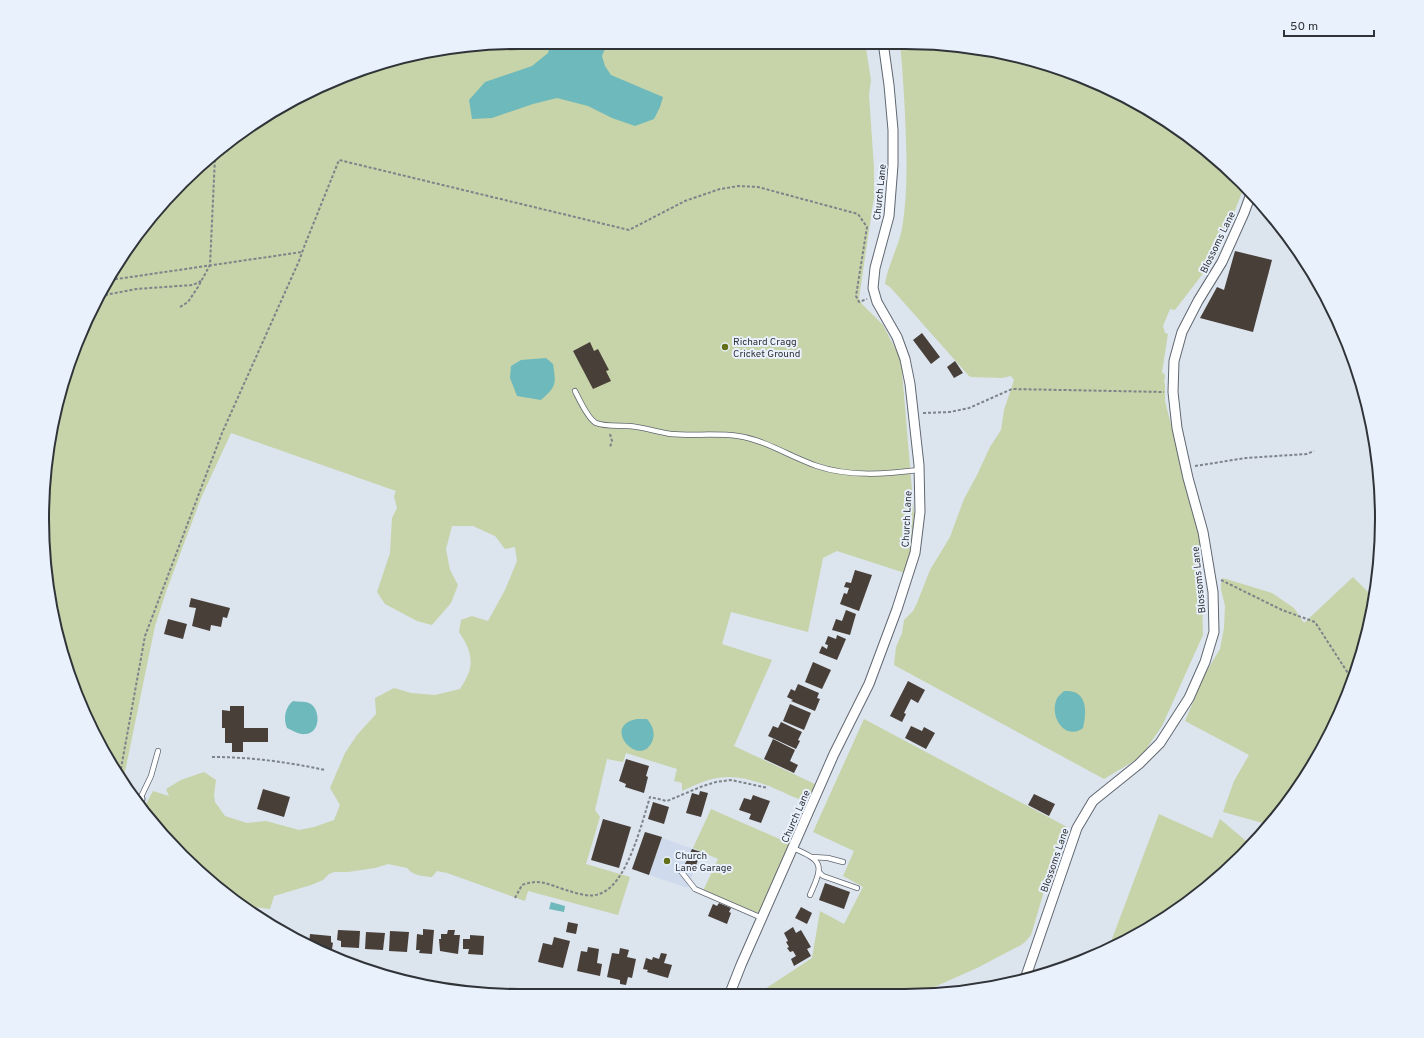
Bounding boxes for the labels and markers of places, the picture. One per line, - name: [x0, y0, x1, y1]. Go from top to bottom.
- place label: Richard Cragg Cricket Ground: [733, 336, 800, 361]
- marker: Richard Cragg Cricket Ground: [720, 342, 730, 352]
- place label: Church Lane Garage: [675, 850, 732, 875]
- marker: Church Lane Garage: [662, 856, 672, 866]

